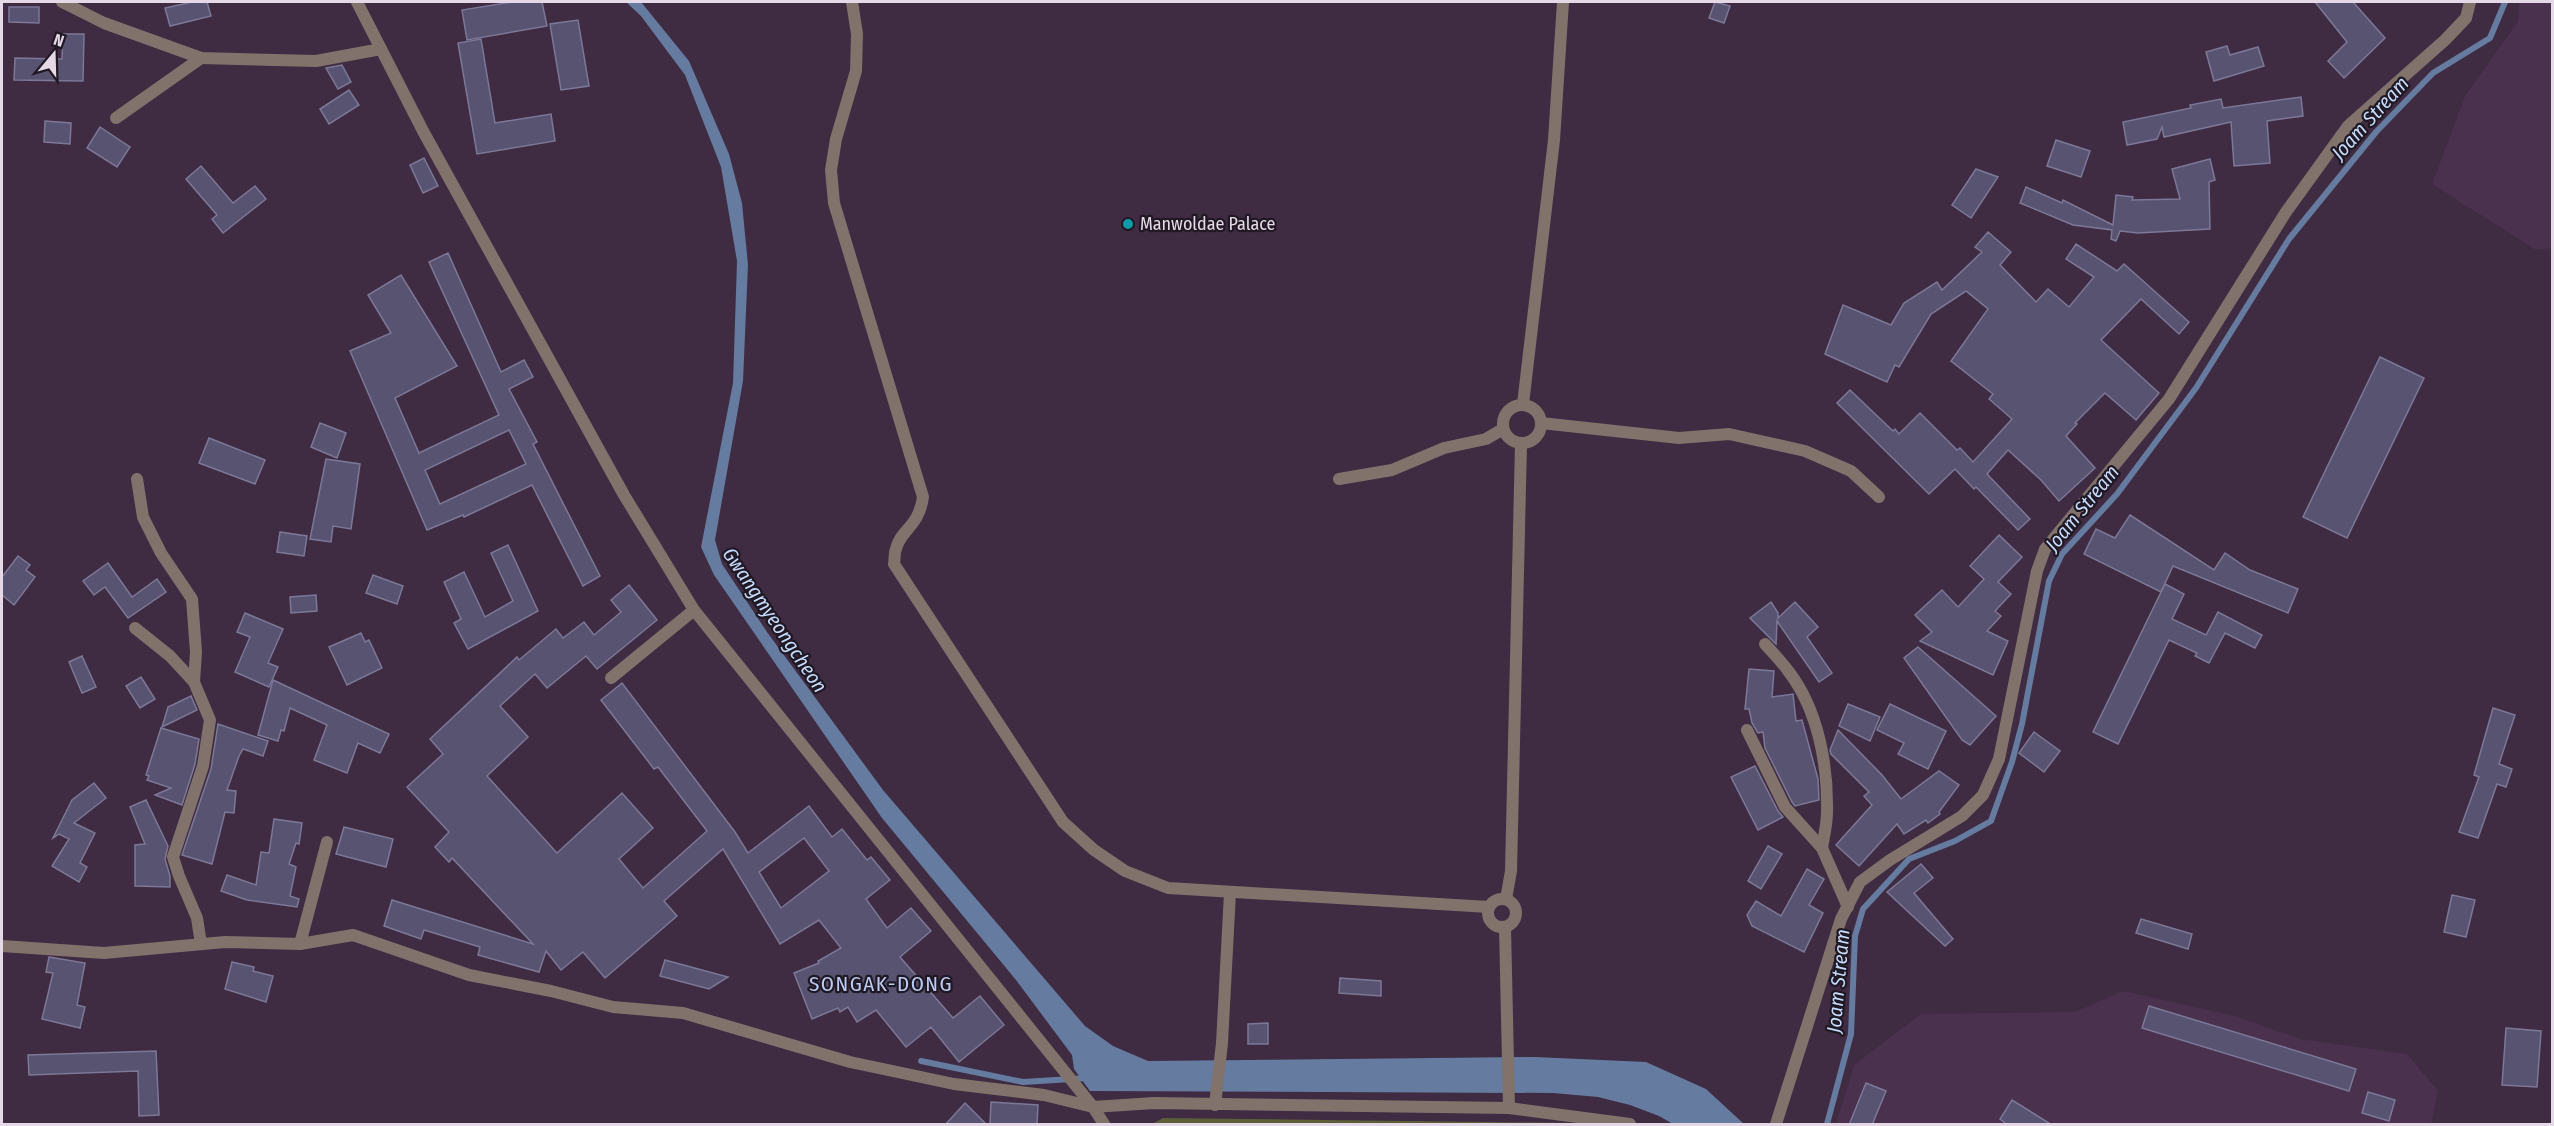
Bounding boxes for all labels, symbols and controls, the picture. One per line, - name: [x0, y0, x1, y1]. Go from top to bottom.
- north arrow: [24, 24, 84, 84]
- text: N: [51, 30, 66, 51]
- water label: Joam Stream: [2326, 71, 2414, 165]
- place label: Manwoldae Palace: [1140, 213, 1276, 235]
- marker: Manwoldae Palace: [1121, 217, 1135, 231]
- water label: Joam Stream: [2039, 460, 2124, 557]
- water label: Gwangmyeongcheon: [718, 543, 832, 697]
- water label: Joam Stream: [1821, 928, 1854, 1035]
- district label: SONGAK-DONG: [809, 971, 953, 997]

